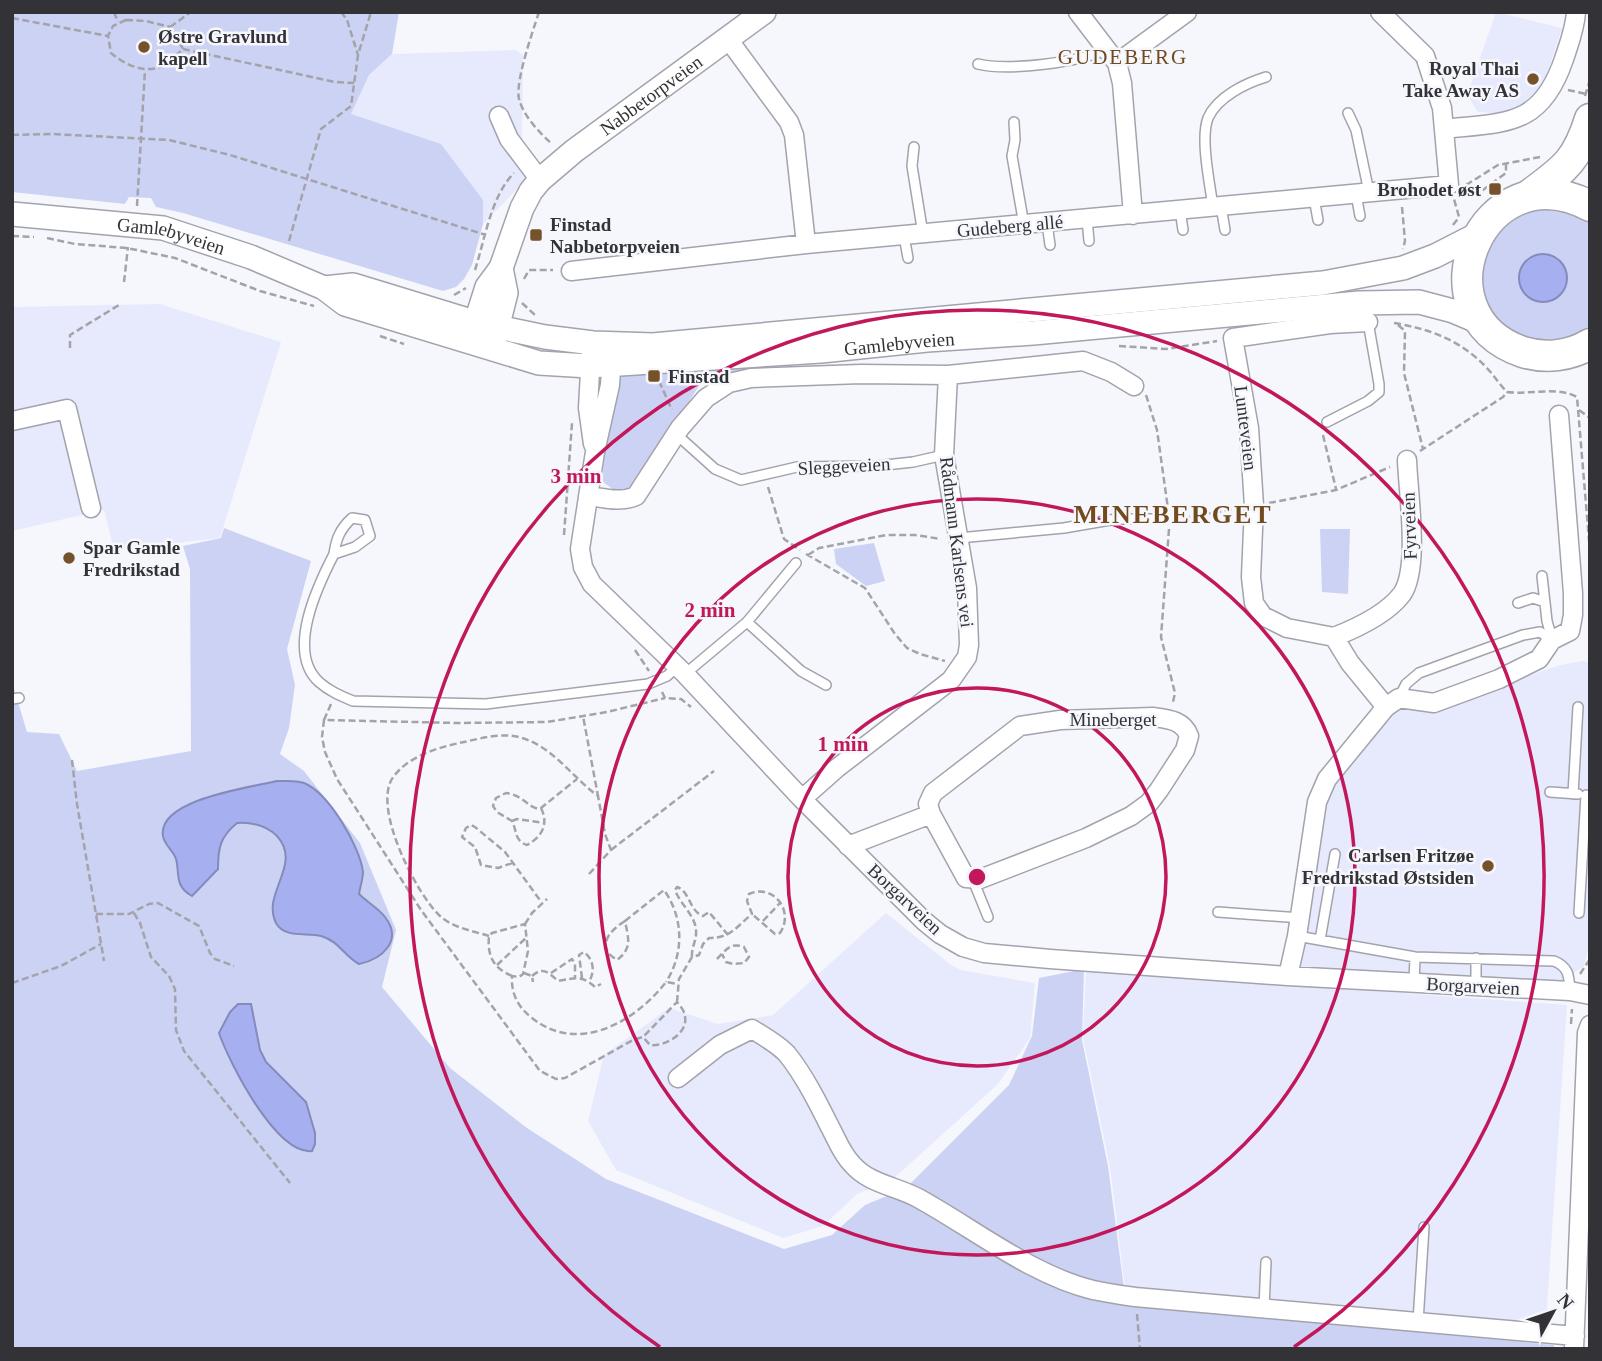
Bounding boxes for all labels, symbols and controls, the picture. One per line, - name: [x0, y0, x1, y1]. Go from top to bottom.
- place label: Østre Gravlund kapell: [158, 26, 287, 69]
- marker: Østre Gravlund kapell: [136, 39, 152, 55]
- district label: GUDEBERG: [1058, 45, 1188, 69]
- street label: Nabbetorpveien: [596, 50, 706, 139]
- place label: Royal Thai Take Away AS: [1403, 58, 1519, 101]
- marker: Royal Thai Take Away AS: [1525, 71, 1541, 87]
- place label: Brohodet øst: [1377, 179, 1482, 200]
- marker: Brohodet øst: [1487, 181, 1503, 197]
- street label: Gudeberg allé: [956, 211, 1064, 241]
- street label: Gamlebyveien: [116, 213, 228, 258]
- place label: Finstad Nabbetorpveien: [550, 214, 680, 257]
- marker: Finstad Nabbetorpveien: [528, 227, 544, 243]
- street label: Gamlebyveien: [843, 328, 956, 359]
- place label: Finstad: [668, 366, 730, 387]
- marker: Finstad: [646, 368, 662, 384]
- street label: Lunteveien: [1230, 384, 1262, 472]
- street label: Sleggeveien: [797, 453, 891, 479]
- street label: Rådmann Karlsens vei: [936, 455, 978, 629]
- text: 3 min: [551, 464, 602, 488]
- street label: Fyrveien: [1397, 491, 1421, 560]
- district label: MINEBERGET: [1073, 500, 1273, 529]
- place label: Spar Gamle Fredrikstad: [83, 537, 180, 580]
- marker: Spar Gamle Fredrikstad: [61, 550, 77, 566]
- text: 2 min: [685, 598, 736, 622]
- street label: Mineberget: [1069, 709, 1157, 730]
- text: 1 min: [818, 732, 869, 756]
- place label: Carlsen Fritzøe Fredrikstad Østsiden: [1302, 845, 1474, 888]
- marker: Carlsen Fritzøe Fredrikstad Østsiden: [1480, 858, 1496, 874]
- street label: Borgarveien: [864, 859, 947, 939]
- centre of rings: [965, 865, 989, 889]
- street label: Borgarveien: [1426, 973, 1521, 999]
- north arrow: [1518, 1277, 1588, 1347]
- text: N: [1553, 1289, 1578, 1314]

